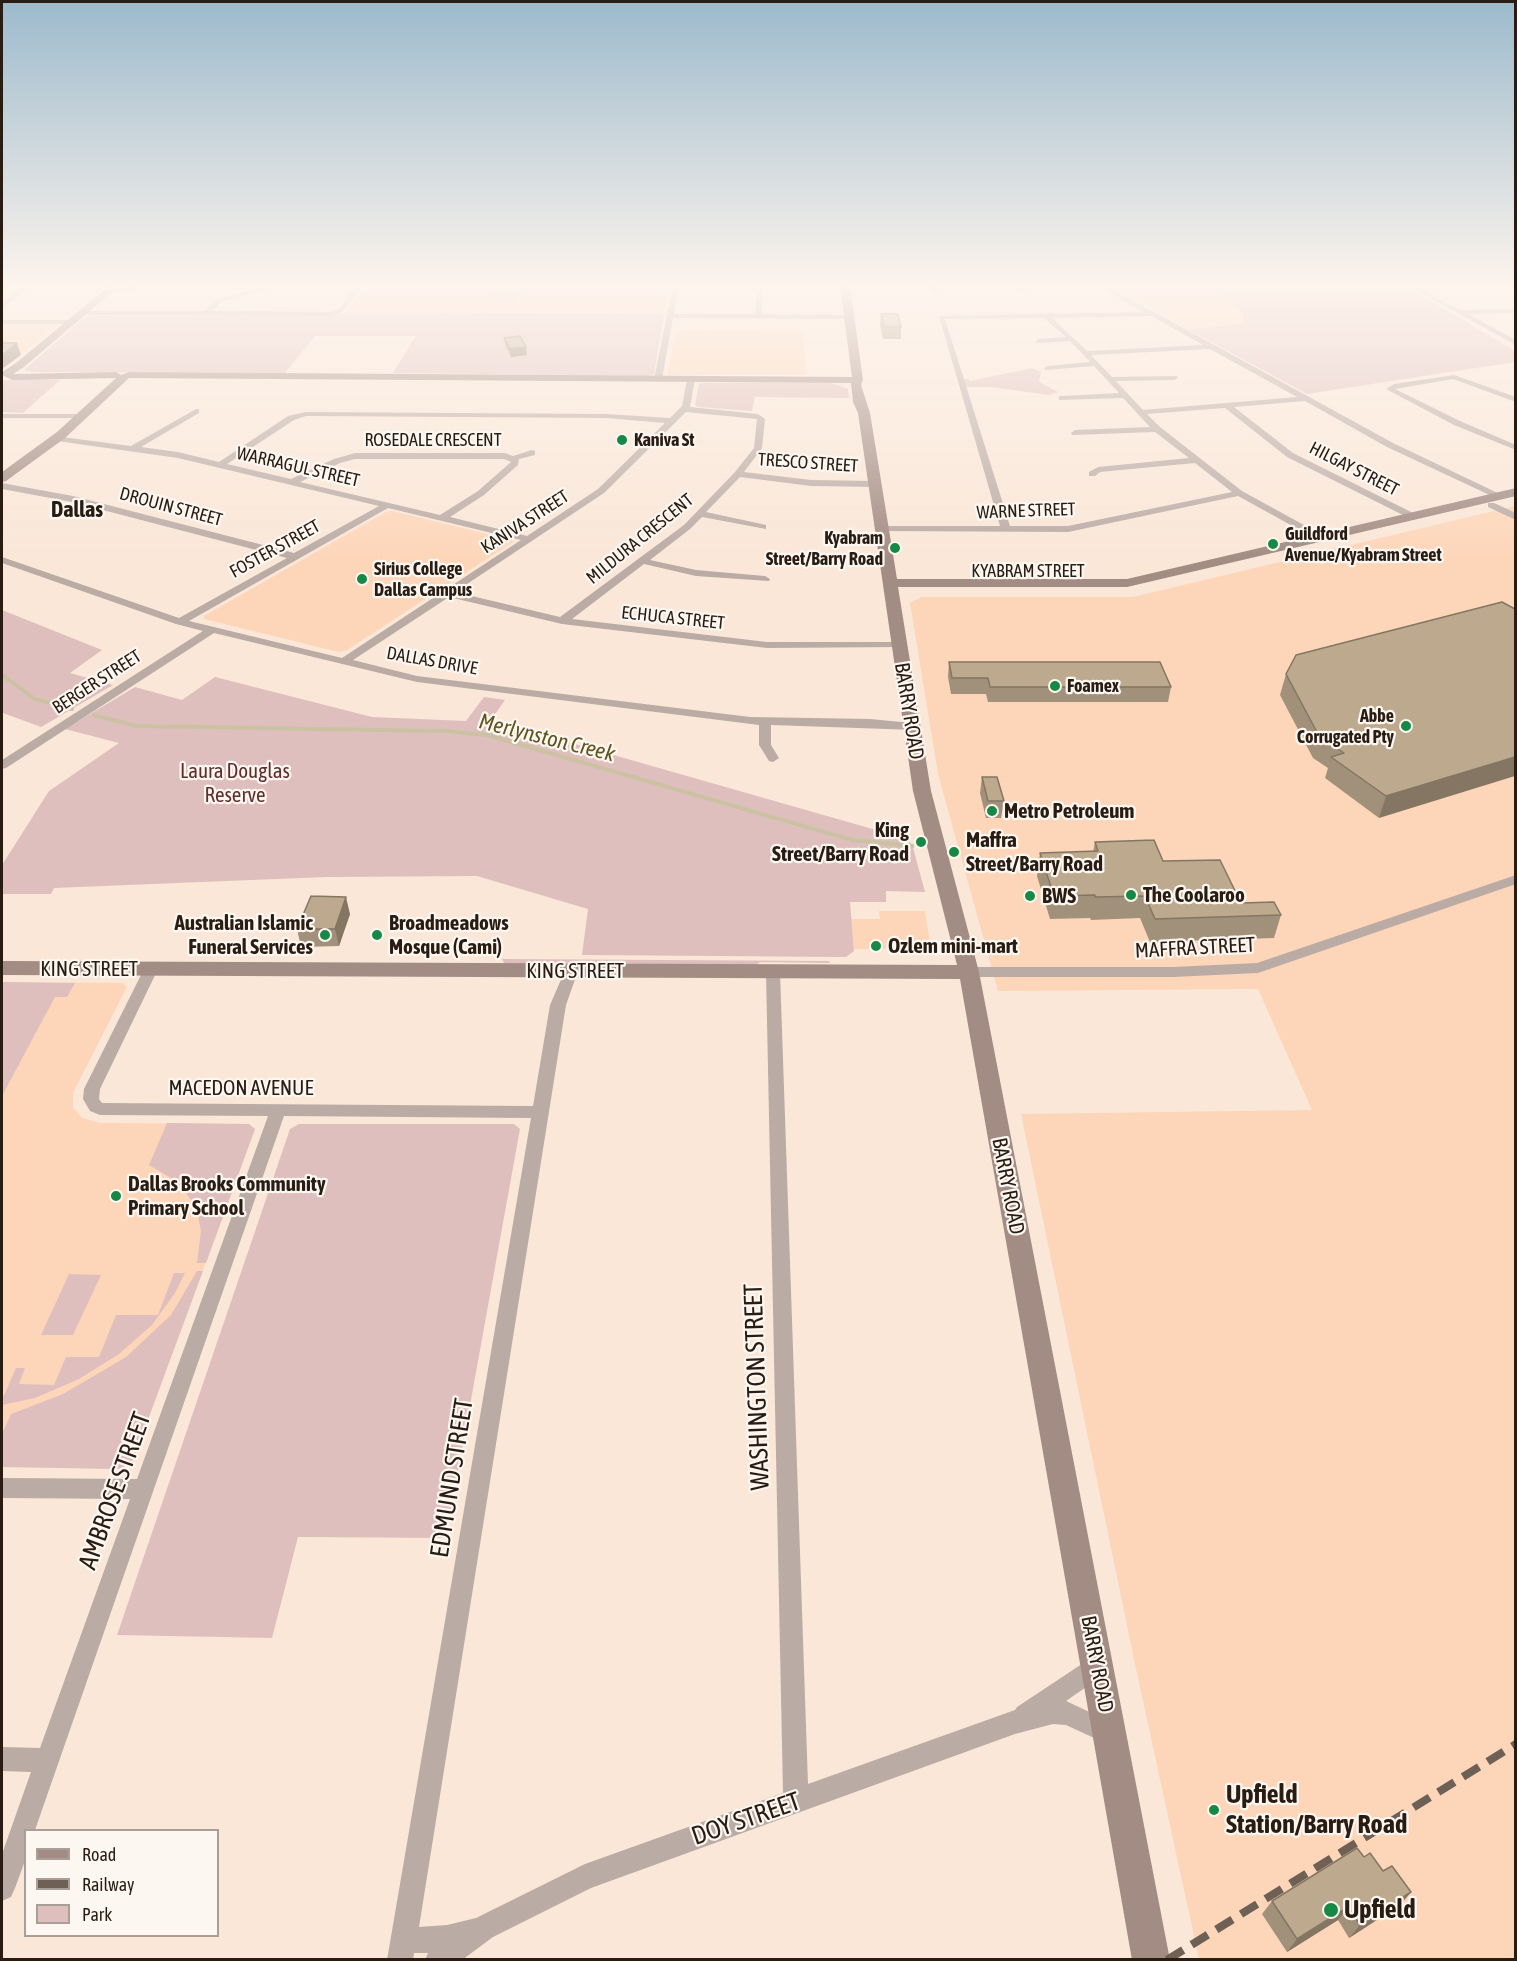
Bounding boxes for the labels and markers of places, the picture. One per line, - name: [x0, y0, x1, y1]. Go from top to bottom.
- place label: Kaniva St: [634, 429, 695, 451]
- marker: Kaniva St: [615, 433, 629, 447]
- place label: Guildford Avenue/Kyabram Street: [1285, 523, 1442, 566]
- place label: Kyabram Street/Barry Road: [766, 527, 883, 570]
- marker: Guildford Avenue/Kyabram Street: [1266, 537, 1280, 551]
- marker: Kyabram Street/Barry Road: [888, 541, 902, 555]
- place label: Sirius College Dallas Campus: [374, 558, 472, 600]
- marker: Sirius College Dallas Campus: [355, 572, 369, 586]
- place label: Foamex: [1067, 675, 1119, 697]
- marker: Foamex: [1048, 679, 1062, 693]
- place label: Abbe Corrugated Pty: [1297, 705, 1394, 748]
- marker: Abbe Corrugated Pty: [1399, 719, 1413, 733]
- place label: Metro Petroleum: [1004, 798, 1134, 824]
- marker: Metro Petroleum: [985, 804, 999, 818]
- place label: King Street/Barry Road: [772, 817, 909, 867]
- place label: Maffra Street/Barry Road: [966, 827, 1103, 877]
- marker: King Street/Barry Road: [914, 835, 928, 849]
- marker: Maffra Street/Barry Road: [947, 845, 961, 859]
- place label: The Coolaroo: [1143, 882, 1245, 908]
- place label: BWS: [1042, 883, 1076, 909]
- marker: The Coolaroo: [1124, 888, 1138, 902]
- marker: BWS: [1023, 889, 1037, 903]
- place label: Australian Islamic Funeral Services: [175, 910, 313, 960]
- place label: Broadmeadows Mosque (Cami): [389, 910, 509, 960]
- marker: Australian Islamic Funeral Services: [318, 928, 332, 942]
- marker: Broadmeadows Mosque (Cami): [370, 928, 384, 942]
- place label: Ozlem mini-mart: [888, 933, 1018, 959]
- marker: Ozlem mini-mart: [869, 939, 883, 953]
- place label: Dallas Brooks Community Primary School: [128, 1171, 326, 1221]
- marker: Dallas Brooks Community Primary School: [109, 1189, 123, 1203]
- place label: Upfield Station/Barry Road: [1226, 1779, 1407, 1840]
- marker: Upfield Station/Barry Road: [1207, 1803, 1221, 1817]
- place label: Upfield: [1344, 1894, 1416, 1926]
- marker: Upfield: [1322, 1901, 1340, 1919]

